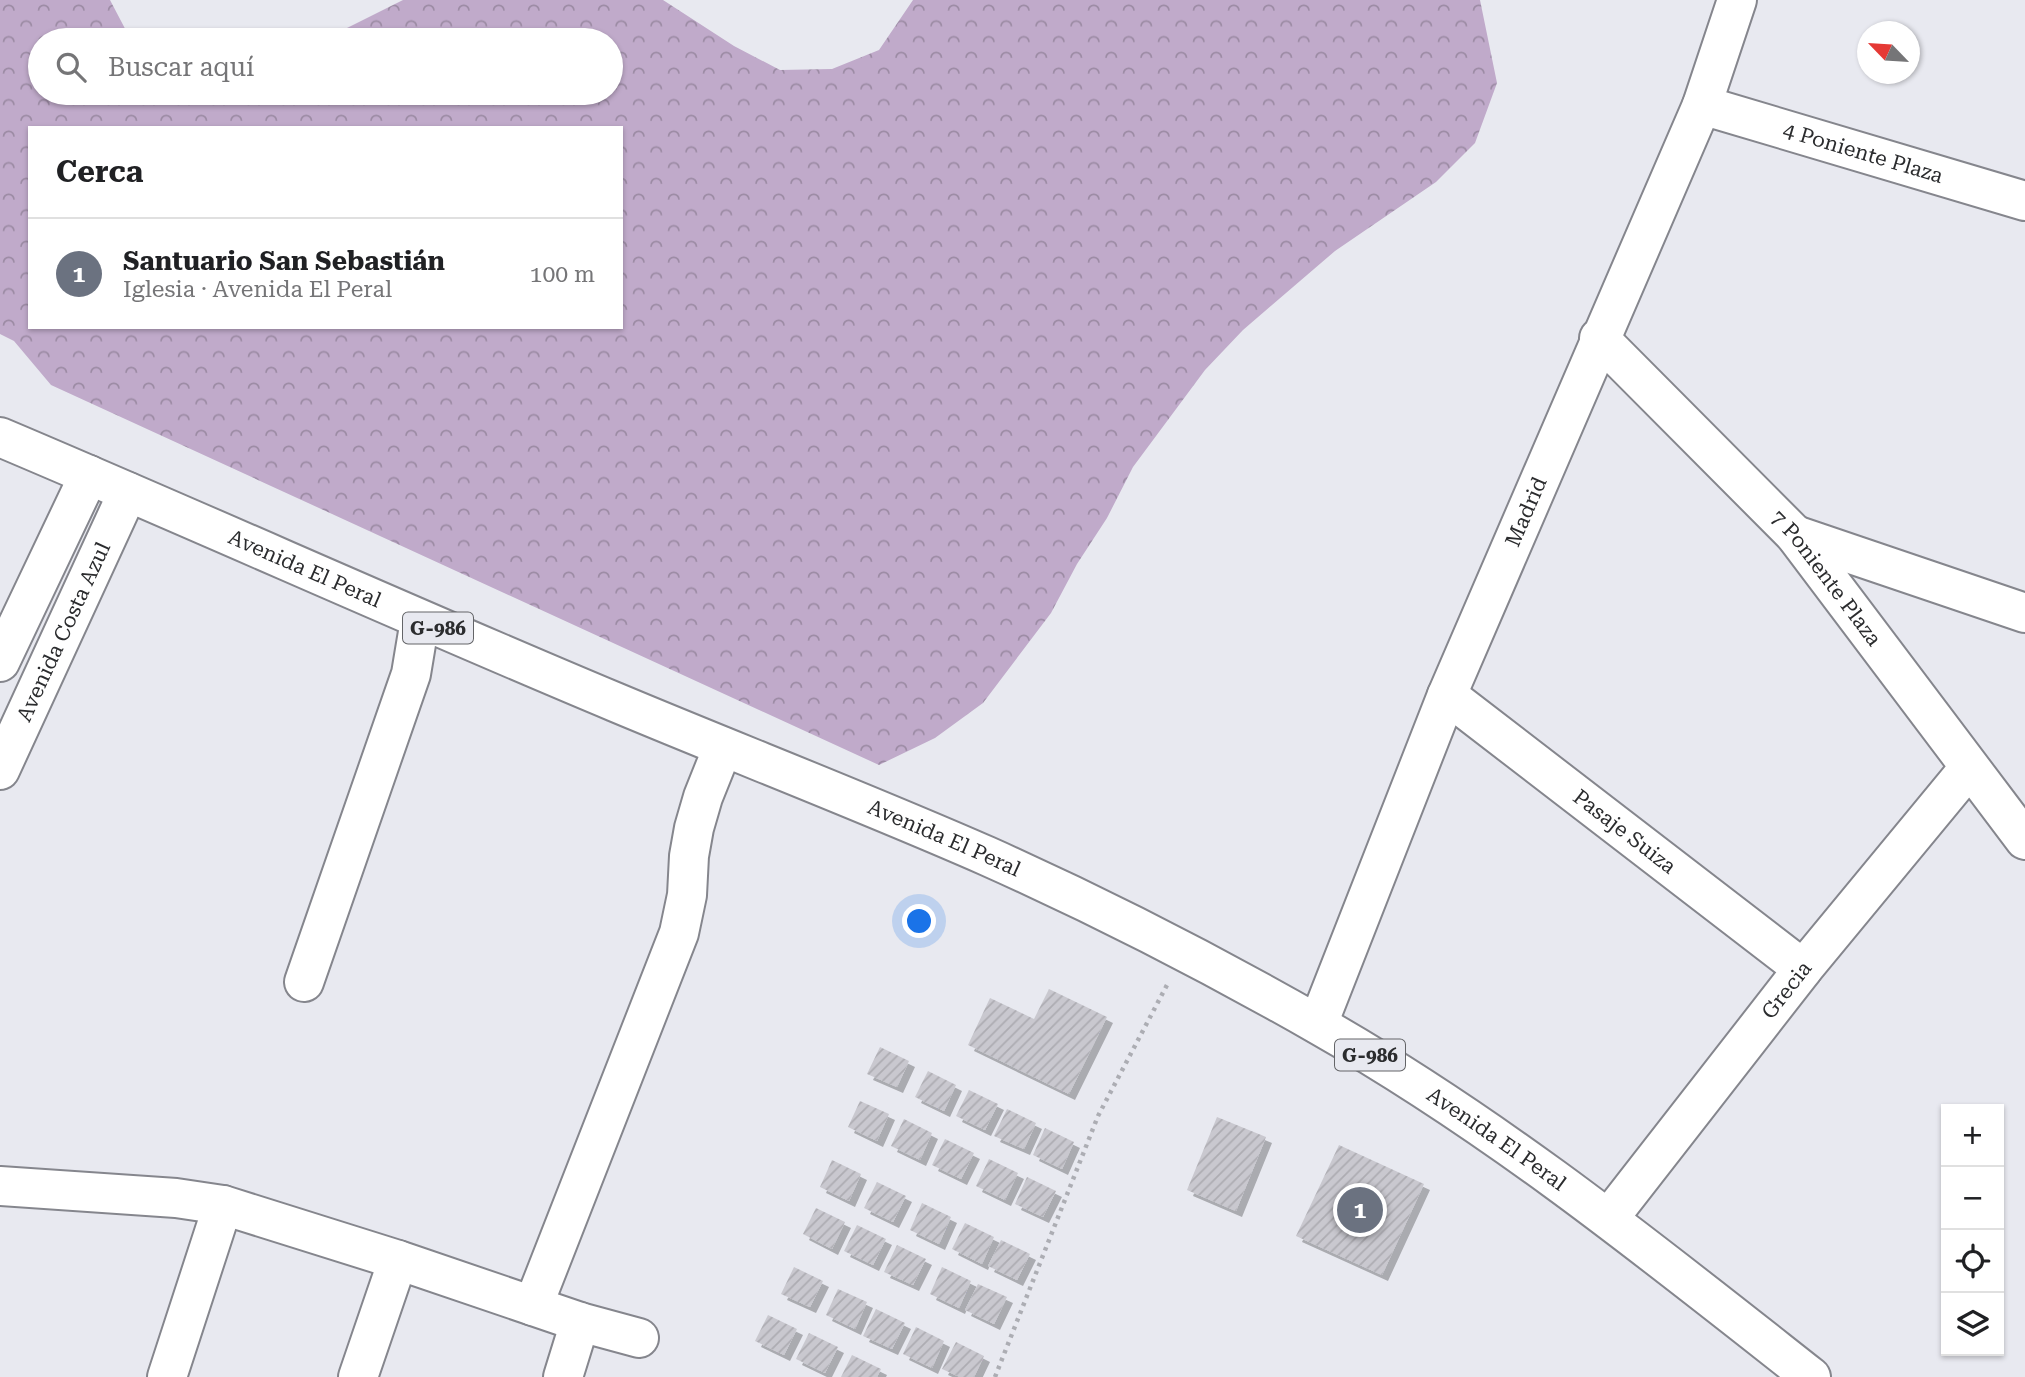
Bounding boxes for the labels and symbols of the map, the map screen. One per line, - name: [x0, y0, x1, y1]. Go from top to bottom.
- north arrow: [1857, 21, 1920, 84]
- street label: 4 Poniente Plaza: [1780, 118, 1946, 188]
- street label: Madrid: [1501, 473, 1552, 550]
- street label: 7 Poniente Plaza: [1766, 506, 1887, 651]
- street label: Avenida El Peral: [225, 525, 385, 613]
- street label: Avenida Costa Azul: [12, 538, 115, 725]
- road number: G-986: [403, 612, 473, 643]
- street label: Pasaje Suiza: [1568, 785, 1681, 879]
- street label: Avenida El Peral: [864, 795, 1025, 882]
- your location: [902, 904, 936, 938]
- street label: Grecia: [1757, 956, 1817, 1024]
- road number: G-986: [1335, 1040, 1405, 1070]
- street label: Avenida El Peral: [1422, 1082, 1571, 1196]
- pin: 1: [1337, 1184, 1383, 1236]

